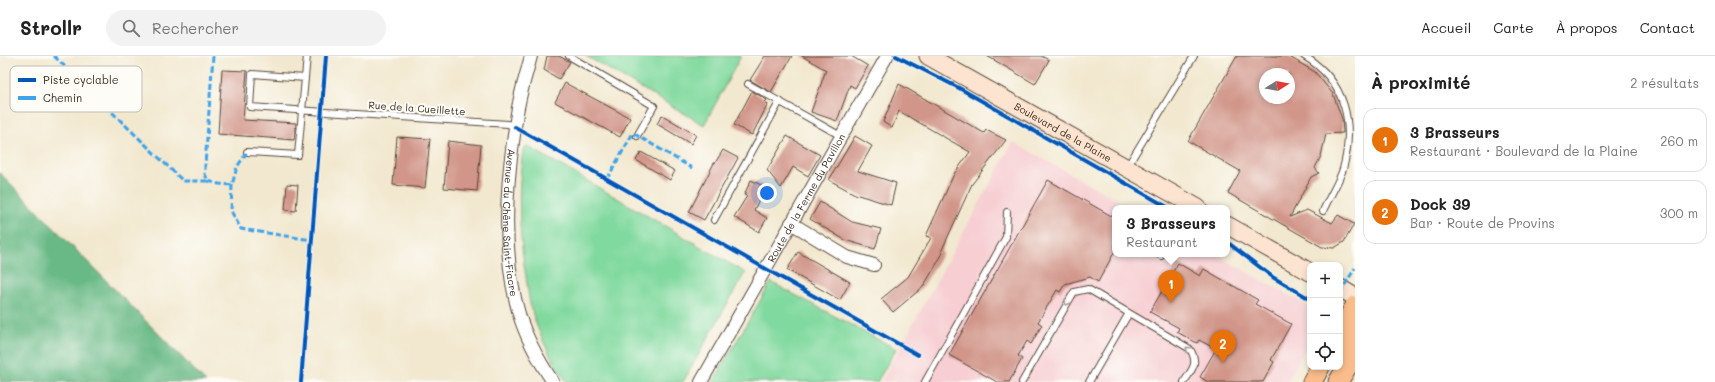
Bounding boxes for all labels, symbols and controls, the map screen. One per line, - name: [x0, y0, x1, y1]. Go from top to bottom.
- search box: [106, 10, 386, 46]
- text: Strollr: [20, 15, 82, 40]
- icon: search: [120, 17, 142, 39]
- text: Rechercher: [152, 18, 239, 38]
- text: Accueil: [1421, 18, 1471, 37]
- text: Carte: [1493, 18, 1534, 37]
- text: À propos: [1556, 18, 1618, 37]
- text: Contact: [1640, 18, 1695, 37]
- legend: [10, 66, 142, 112]
- north arrow: [1259, 68, 1295, 104]
- text: À proximité: [1371, 71, 1470, 93]
- text: Piste cyclable: [43, 72, 119, 87]
- text: 2 résultats: [1630, 74, 1699, 91]
- text: Chemin: [43, 90, 82, 105]
- street label: Rue de la Cueillette: [368, 98, 466, 118]
- street label: Boulevard de la Plaine: [1012, 99, 1114, 165]
- text: 3 Brasseurs: [1410, 122, 1500, 142]
- street label: Route de la Ferme du Pavillon: [764, 131, 848, 265]
- text: 1: [1382, 132, 1388, 149]
- text: 260 m: [1660, 132, 1698, 149]
- text: Restaurant · Boulevard de la Plaine: [1410, 142, 1638, 159]
- street label: Avenue du Chêne Saint-Fiacre: [500, 148, 521, 298]
- your location: [757, 183, 777, 203]
- text: Dock 39: [1410, 194, 1470, 214]
- text: 2: [1381, 204, 1389, 221]
- text: 300 m: [1660, 204, 1698, 221]
- popup: [1112, 205, 1230, 257]
- text: 3 Brasseurs: [1126, 213, 1216, 233]
- text: Bar · Route de Provins: [1410, 214, 1555, 231]
- text: Restaurant: [1126, 233, 1197, 250]
- map controls: [1307, 262, 1343, 370]
- button: +: [1307, 262, 1343, 298]
- pin: 1: [1158, 270, 1184, 303]
- button: −: [1307, 298, 1343, 334]
- one-way arrow: [1065, 299, 1072, 306]
- pin: 2: [1210, 330, 1236, 363]
- button: locate: [1307, 334, 1343, 370]
- one-way arrow: [1185, 346, 1193, 353]

